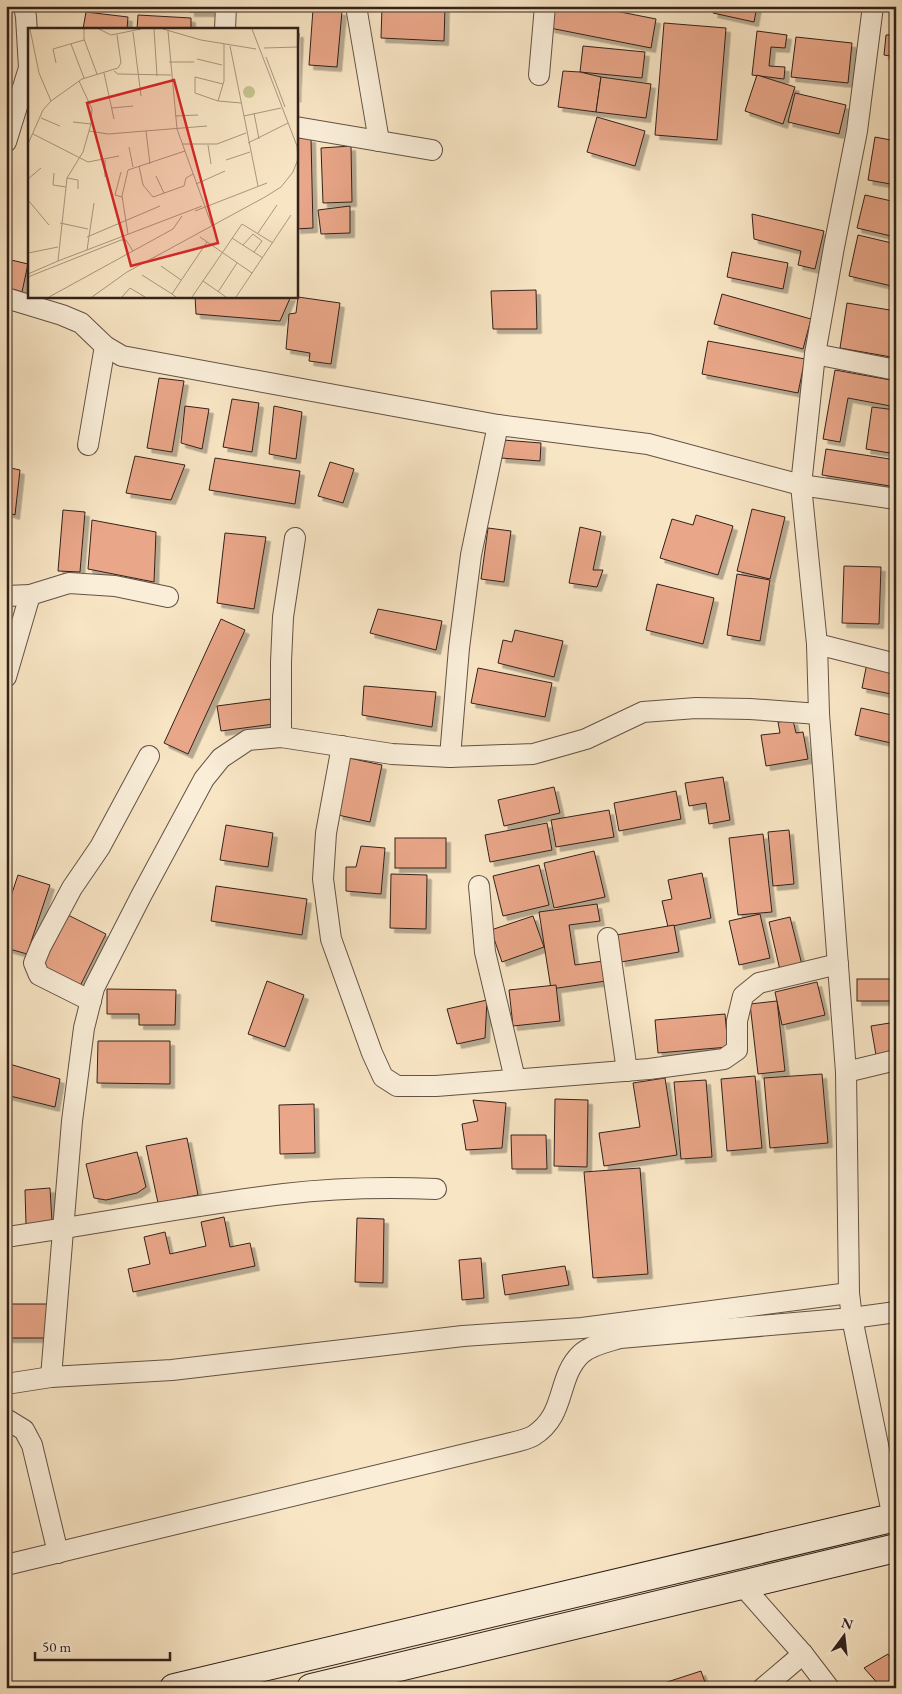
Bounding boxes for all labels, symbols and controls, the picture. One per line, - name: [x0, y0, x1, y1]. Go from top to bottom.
- inset map: [28, 28, 298, 298]
- north arrow: [820, 1612, 870, 1662]
- text: N: [840, 1613, 856, 1634]
- scale bar: [35, 1629, 170, 1661]
- text: 50 m: [42, 1637, 71, 1656]

